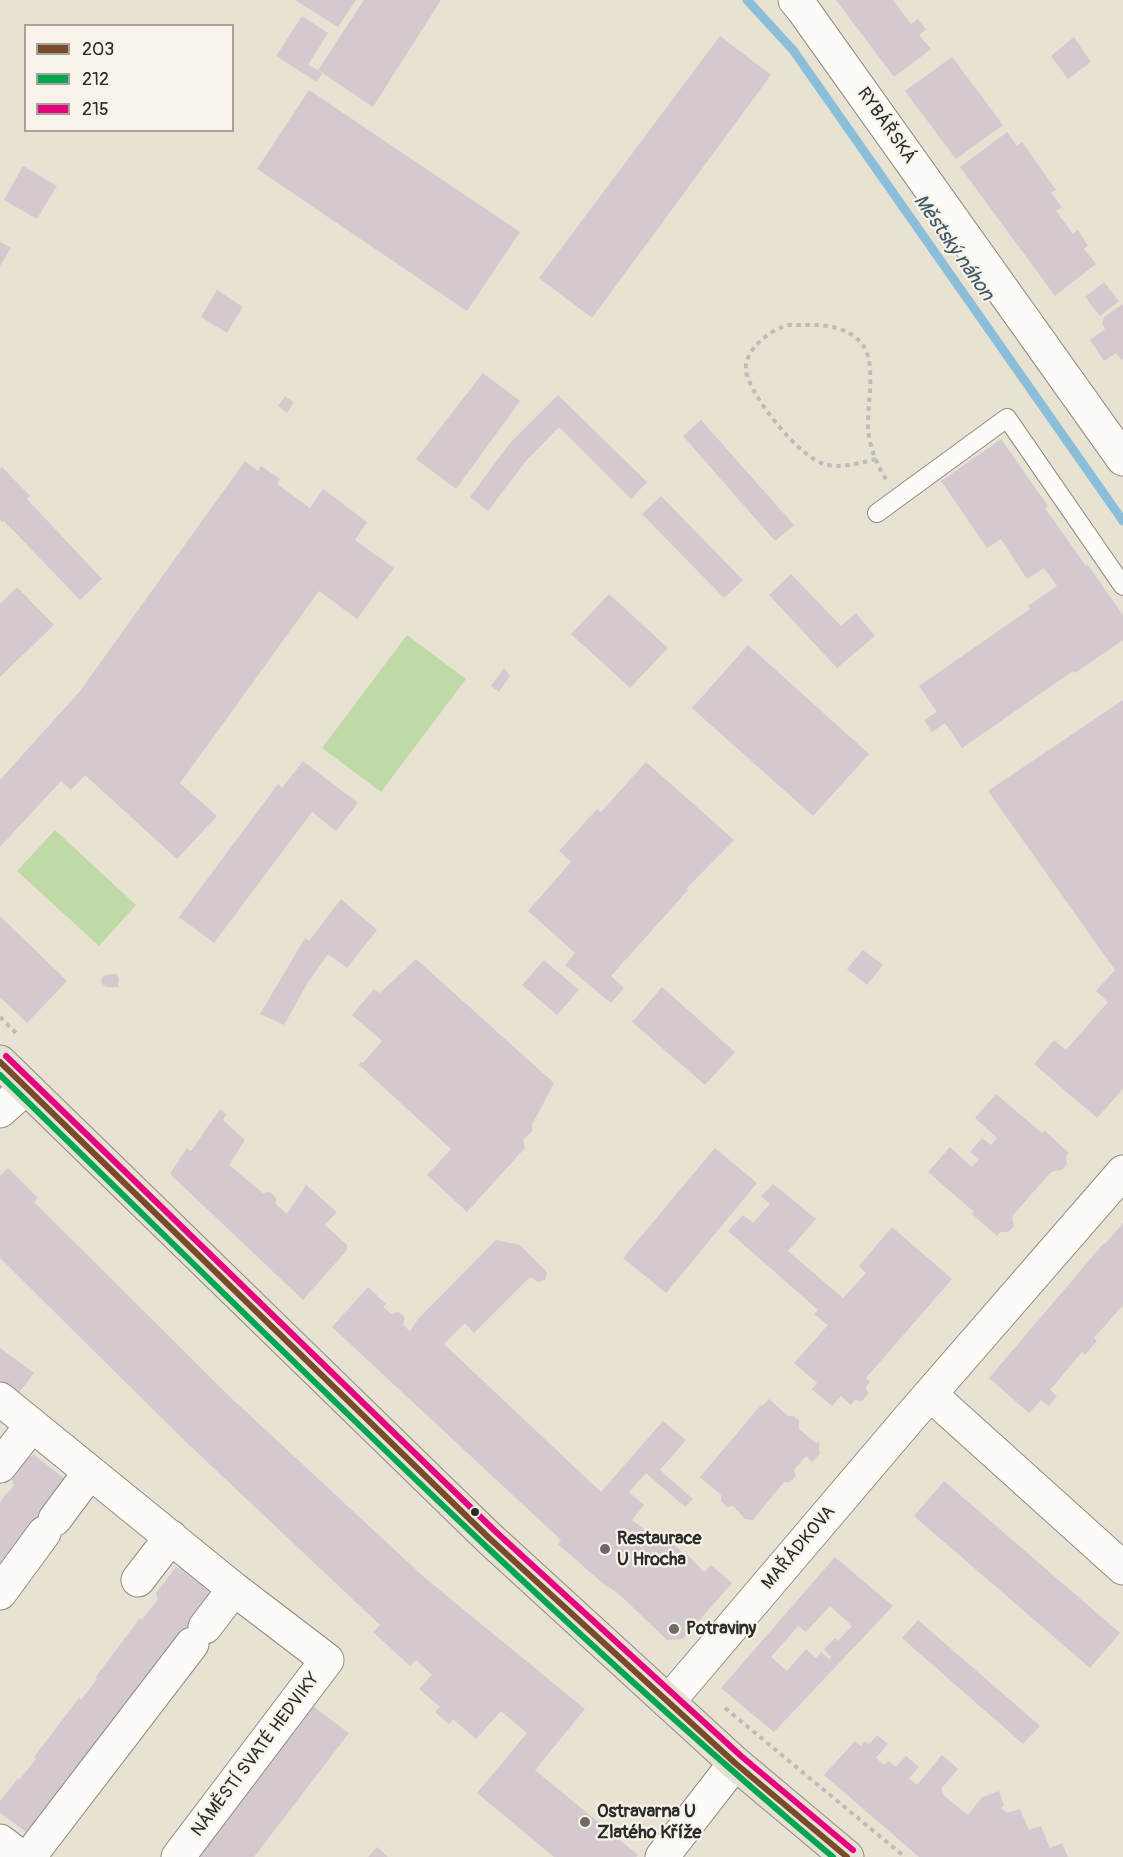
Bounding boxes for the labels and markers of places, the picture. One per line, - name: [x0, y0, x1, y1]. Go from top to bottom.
- unlabelled marker: [469, 1506, 481, 1518]
- place label: Restaurace U Hrocha: [617, 1528, 701, 1570]
- marker: Restaurace U Hrocha: [598, 1542, 612, 1556]
- place label: Potraviny: [686, 1618, 756, 1640]
- marker: Potraviny: [667, 1622, 681, 1636]
- place label: Ostravarna U Zlatého Kříže: [597, 1801, 701, 1844]
- marker: Ostravarna U Zlatého Kříže: [578, 1815, 592, 1829]

